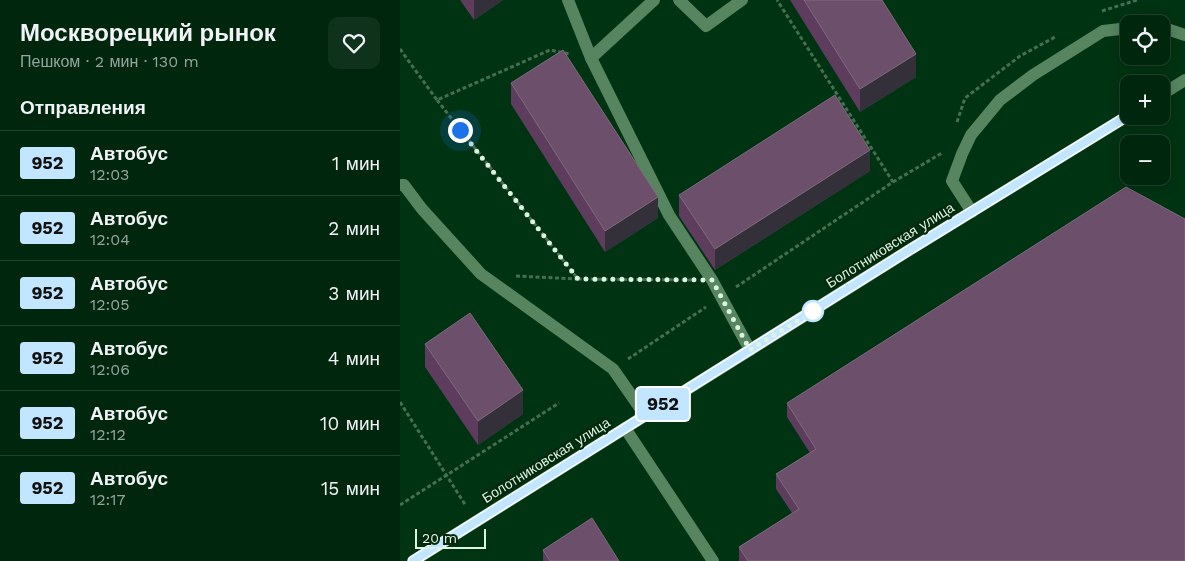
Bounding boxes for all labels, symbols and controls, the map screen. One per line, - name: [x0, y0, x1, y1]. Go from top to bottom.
- map controls: [1120, 15, 1170, 185]
- button: locate: [1120, 15, 1170, 65]
- button: heart: [328, 17, 380, 69]
- text: Москворецкий рынок: [20, 19, 276, 47]
- text: Пешком · 2 мин · 130 m: [20, 52, 199, 71]
- button: +: [1120, 75, 1170, 125]
- text: Отправления: [20, 96, 146, 119]
- your location: [448, 118, 473, 143]
- button: −: [1120, 135, 1170, 185]
- text: Автобус: [90, 142, 168, 165]
- text: 952: [31, 152, 64, 173]
- text: 1 мин: [332, 152, 380, 175]
- text: 12:03: [90, 165, 129, 184]
- street label: Болотниковская улица: [823, 199, 957, 291]
- text: Автобус: [90, 207, 168, 230]
- text: 952: [31, 217, 64, 238]
- text: 2 мин: [328, 217, 380, 240]
- text: 12:04: [90, 230, 130, 249]
- text: Автобус: [90, 272, 168, 295]
- text: 952: [31, 282, 64, 303]
- text: 3 мин: [328, 282, 380, 305]
- text: 12:05: [90, 295, 130, 314]
- unlabelled marker: [802, 300, 824, 322]
- text: Автобус: [90, 337, 168, 360]
- text: 952: [31, 347, 64, 368]
- text: 4 мин: [328, 347, 380, 370]
- text: 12:06: [90, 360, 130, 379]
- line badge: 952: [634, 388, 692, 420]
- text: 952: [647, 393, 679, 414]
- text: Автобус: [90, 402, 168, 425]
- text: 952: [31, 412, 64, 433]
- text: 10 мин: [320, 412, 380, 435]
- street label: Болотниковская улица: [479, 414, 613, 506]
- text: 12:12: [90, 425, 126, 444]
- text: Автобус: [90, 467, 168, 490]
- text: 952: [31, 477, 64, 498]
- text: 15 мин: [321, 477, 380, 500]
- text: 12:17: [90, 490, 126, 509]
- scale bar: [415, 526, 486, 549]
- text: 20 m: [422, 530, 457, 546]

